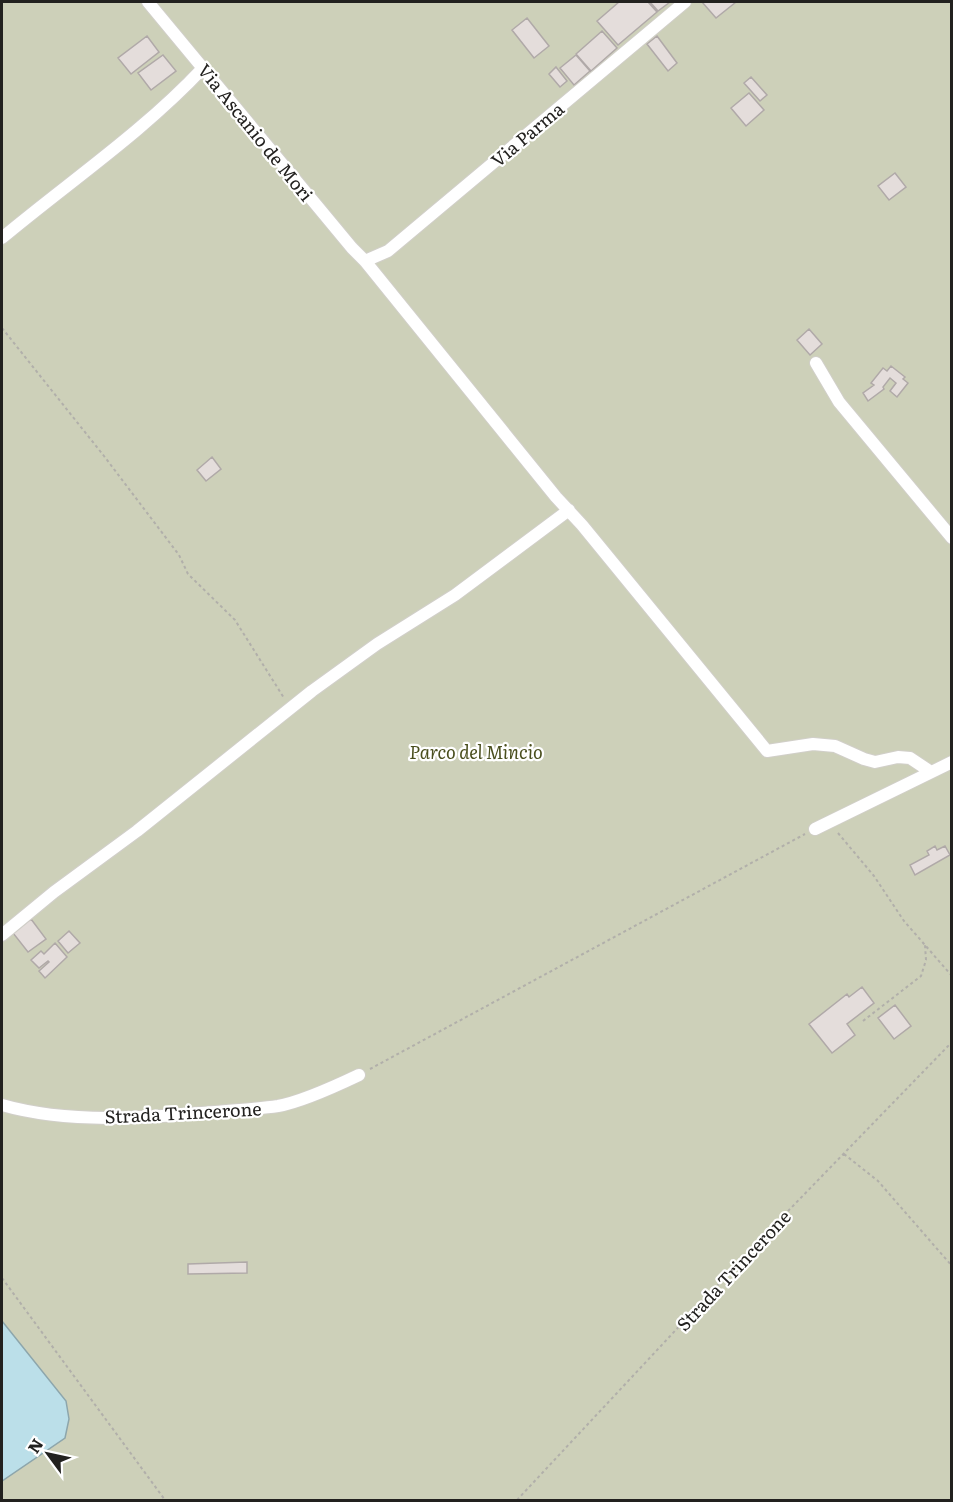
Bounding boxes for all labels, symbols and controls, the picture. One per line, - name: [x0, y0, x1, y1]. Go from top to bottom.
- street label: Via Ascanio de Mori: [192, 57, 320, 207]
- street label: Via Parma: [484, 95, 570, 173]
- park label: Parco del Mincio: [409, 738, 543, 765]
- street label: Strada Trincerone: [104, 1094, 262, 1130]
- street label: Strada Trincerone: [670, 1203, 796, 1337]
- north arrow: [18, 1424, 78, 1484]
- text: N: [21, 1433, 48, 1457]

